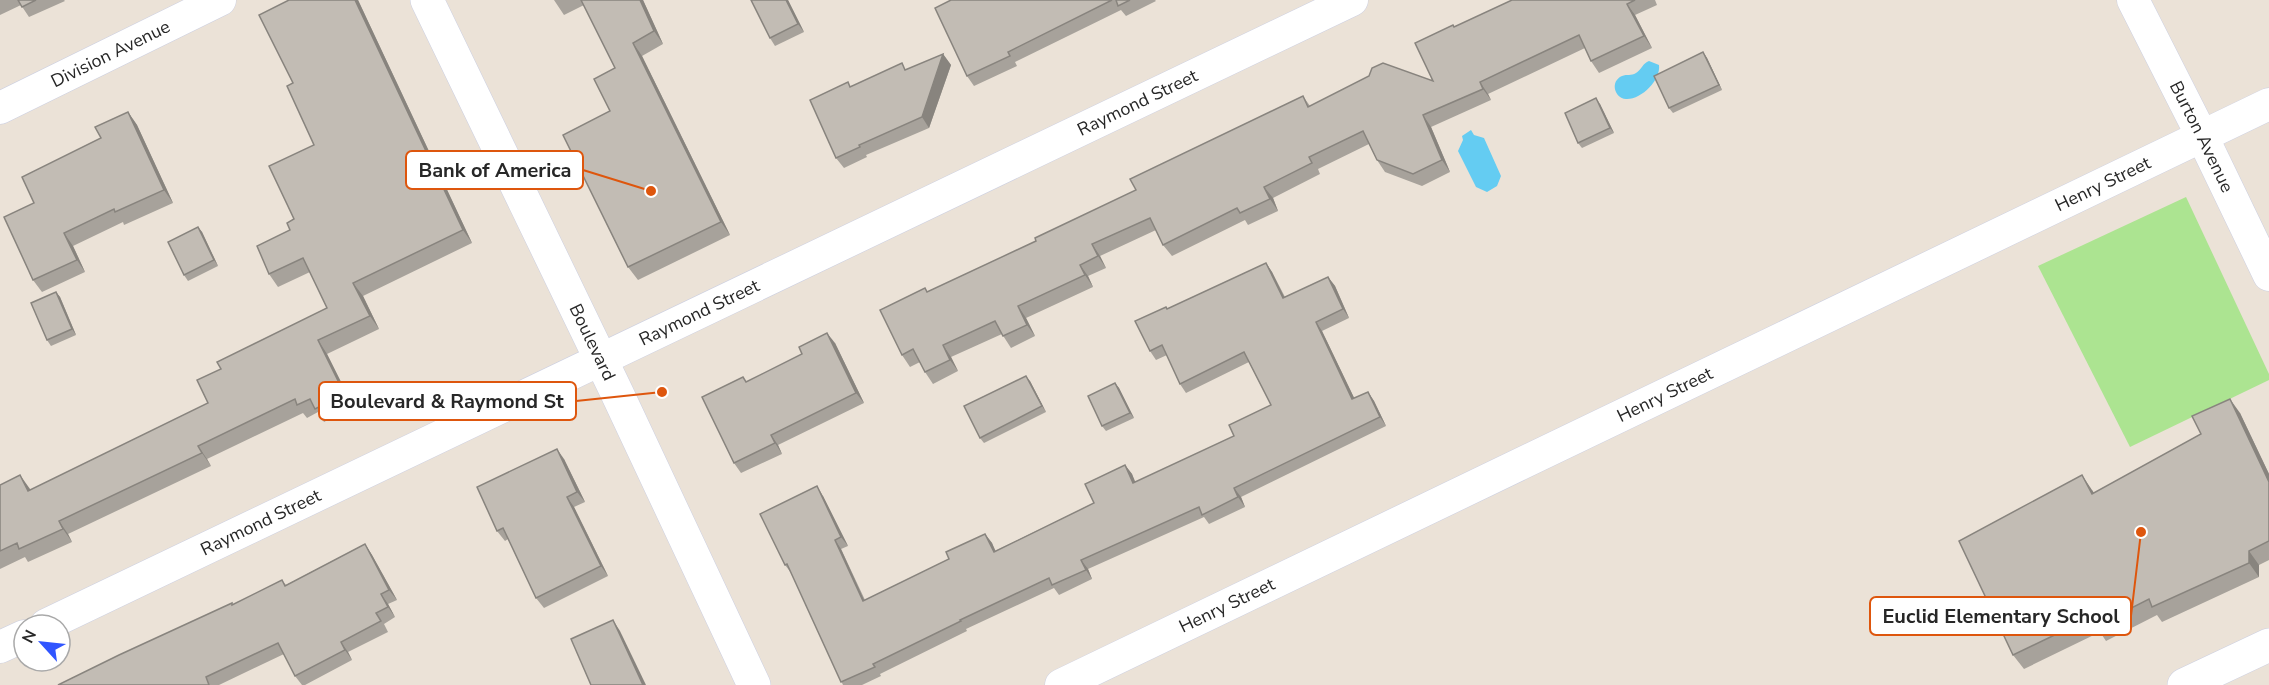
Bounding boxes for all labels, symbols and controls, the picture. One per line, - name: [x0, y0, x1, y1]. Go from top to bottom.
- street label: Division Avenue: [47, 14, 174, 93]
- street label: Raymond Street: [1073, 63, 1202, 142]
- street label: Burton Avenue: [2164, 77, 2239, 196]
- street label: Henry Street: [2051, 150, 2155, 217]
- callout: Bank of America: [406, 151, 583, 189]
- text: Bank of America: [418, 157, 572, 184]
- street label: Raymond Street: [635, 273, 764, 352]
- street label: Boulevard: [564, 300, 621, 384]
- street label: Henry Street: [1613, 361, 1717, 428]
- callout: Boulevard & Raymond St: [319, 382, 576, 420]
- text: Boulevard & Raymond St: [330, 388, 564, 415]
- street label: Raymond Street: [197, 483, 325, 561]
- street label: Henry Street: [1175, 572, 1279, 639]
- callout: Euclid Elementary School: [1870, 597, 2131, 635]
- text: Euclid Elementary School: [1882, 603, 2120, 630]
- north arrow: [12, 613, 72, 673]
- text: N: [17, 626, 42, 647]

